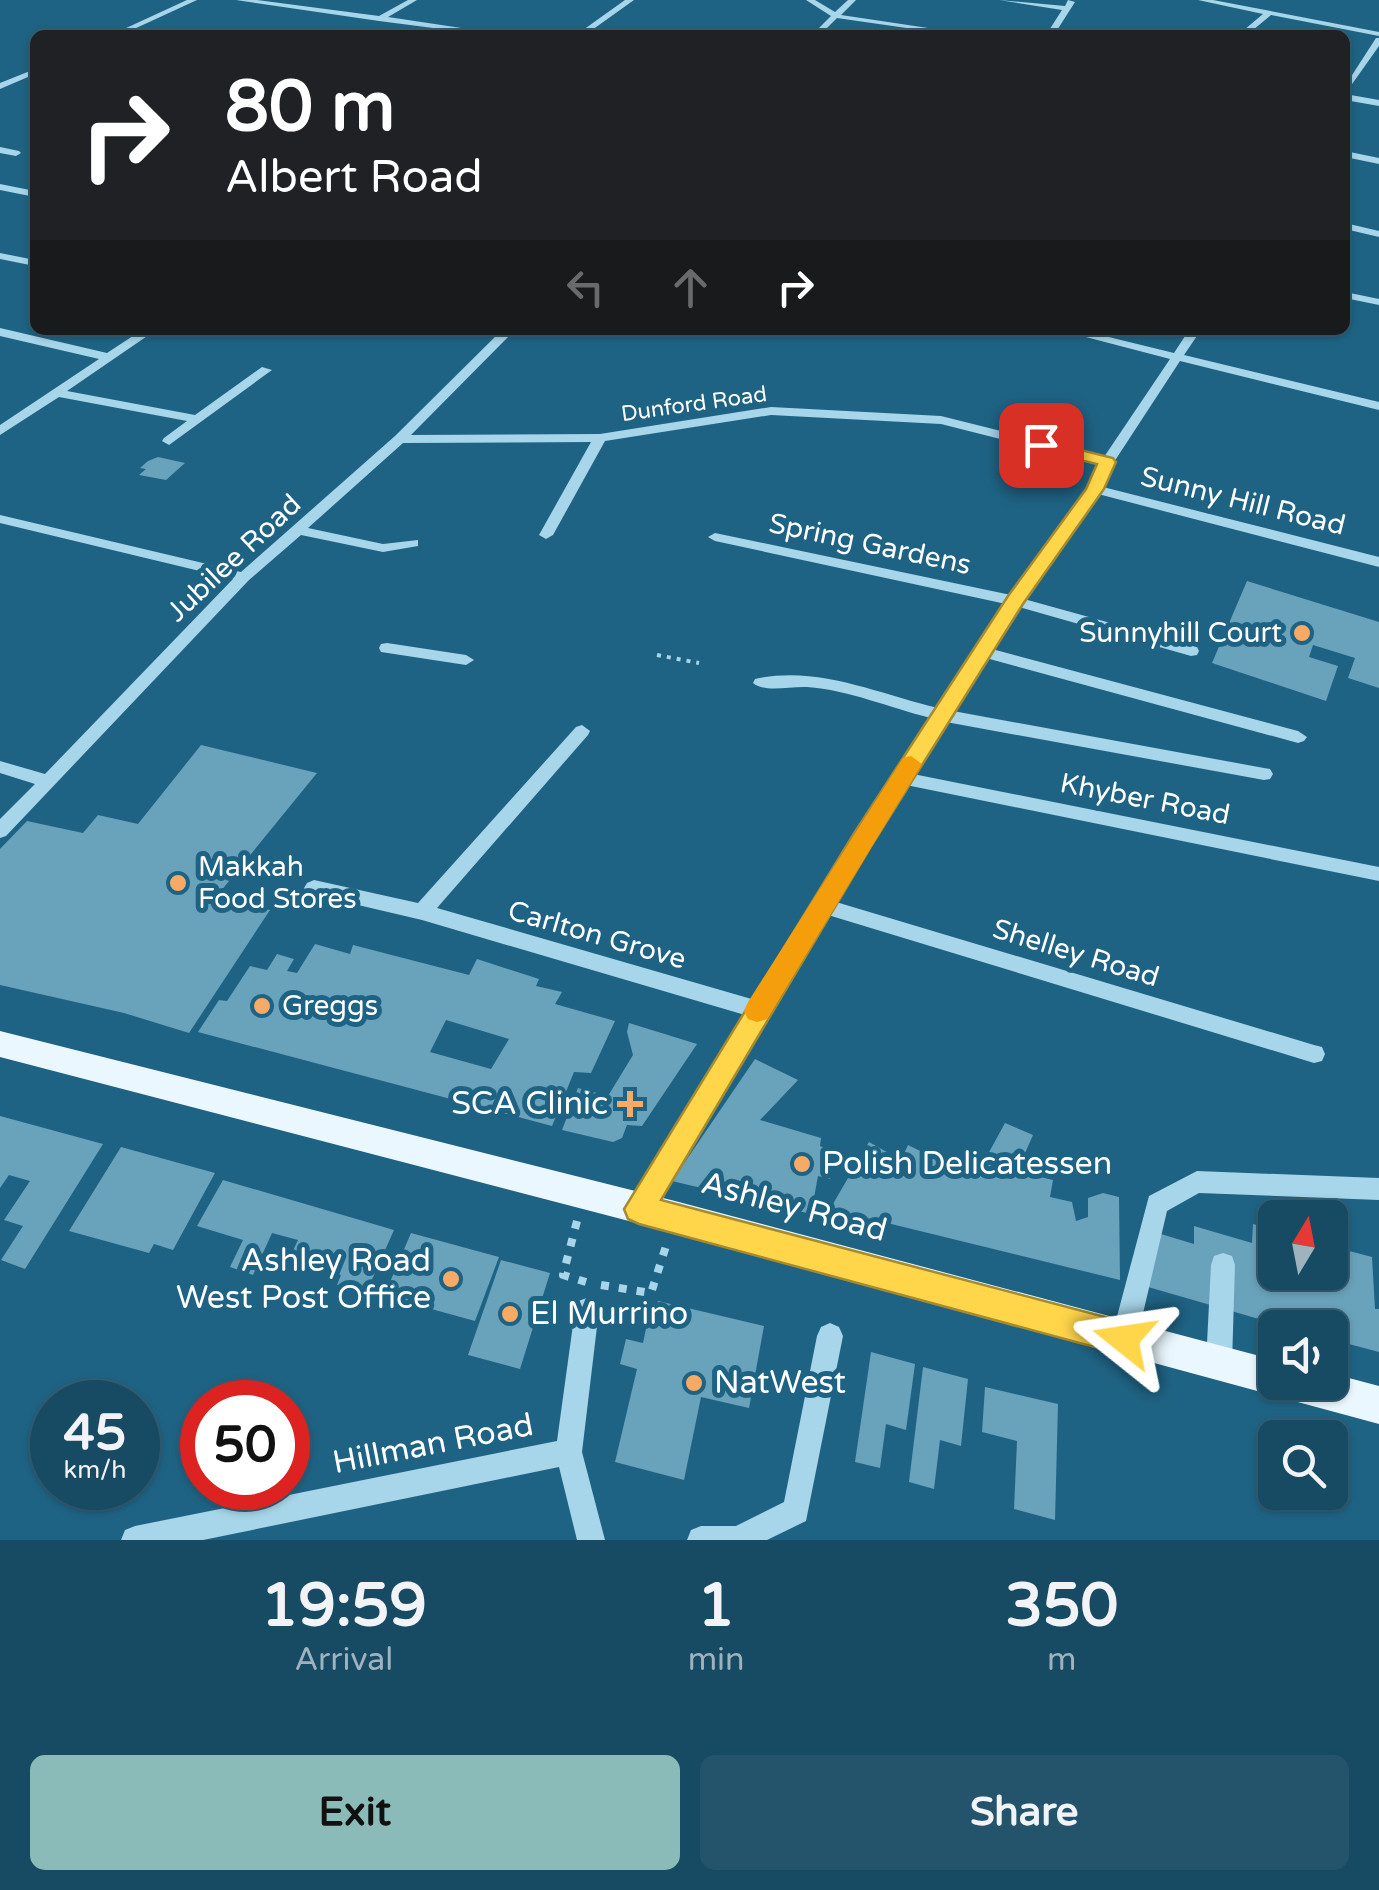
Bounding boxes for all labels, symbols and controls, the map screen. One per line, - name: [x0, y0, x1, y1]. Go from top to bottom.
- text: 80 m: [225, 66, 395, 150]
- icon: right: [60, 70, 190, 200]
- text: Albert Road: [225, 151, 483, 205]
- icon: left: [558, 260, 613, 315]
- icon: ahead: [663, 260, 718, 315]
- icon: right: [768, 260, 823, 315]
- street label: Dunford Road: [619, 381, 769, 427]
- pin: [999, 403, 1084, 488]
- icon: arrive: [1014, 418, 1069, 473]
- street label: Sunny Hill Road: [1137, 459, 1349, 543]
- street label: Jubilee Road: [160, 487, 308, 629]
- street label: Spring Gardens: [766, 506, 974, 582]
- place label: Sunnyhill Court: [1079, 616, 1282, 650]
- marker: Sunnyhill Court: [1291, 622, 1313, 644]
- street label: Khyber Road: [1057, 766, 1233, 832]
- place label: Makkah Food Stores: [198, 850, 357, 916]
- marker: Makkah Food Stores: [167, 872, 189, 894]
- street label: Carlton Grove: [504, 893, 690, 977]
- street label: Shelley Road: [989, 912, 1163, 994]
- place label: Greggs: [282, 989, 378, 1023]
- marker: Greggs: [251, 995, 273, 1017]
- place label: SCA Clinic: [451, 1085, 608, 1123]
- marker: SCA Clinic: [617, 1091, 643, 1117]
- place label: Polish Delicatessen: [822, 1145, 1112, 1183]
- marker: Polish Delicatessen: [791, 1153, 813, 1175]
- street label: Ashley Road: [697, 1164, 891, 1250]
- north arrow: [1258, 1200, 1348, 1290]
- map controls: [1258, 1200, 1348, 1510]
- place label: Ashley Road West Post Office: [176, 1242, 431, 1317]
- marker: Ashley Road West Post Office: [440, 1268, 462, 1290]
- position arrow: [1072, 1287, 1176, 1391]
- place label: El Murrino: [530, 1295, 688, 1333]
- marker: El Murrino: [499, 1303, 521, 1325]
- button: sound: [1258, 1310, 1348, 1400]
- place label: NatWest: [714, 1364, 846, 1402]
- marker: NatWest: [683, 1372, 705, 1394]
- speed limit sign: 50: [180, 1380, 310, 1510]
- text: 45: [64, 1403, 126, 1463]
- street label: Hillman Road: [330, 1406, 536, 1482]
- button: search: [1258, 1420, 1348, 1510]
- text: km/h: [64, 1455, 126, 1485]
- text: 19:59: [261, 1570, 427, 1642]
- text: 1: [697, 1570, 735, 1642]
- text: 350: [1005, 1570, 1118, 1642]
- text: Arrival: [294, 1641, 393, 1679]
- text: min: [688, 1641, 745, 1679]
- text: m: [1047, 1641, 1076, 1679]
- button: Exit: [30, 1755, 680, 1870]
- button: Share: [700, 1755, 1349, 1870]

